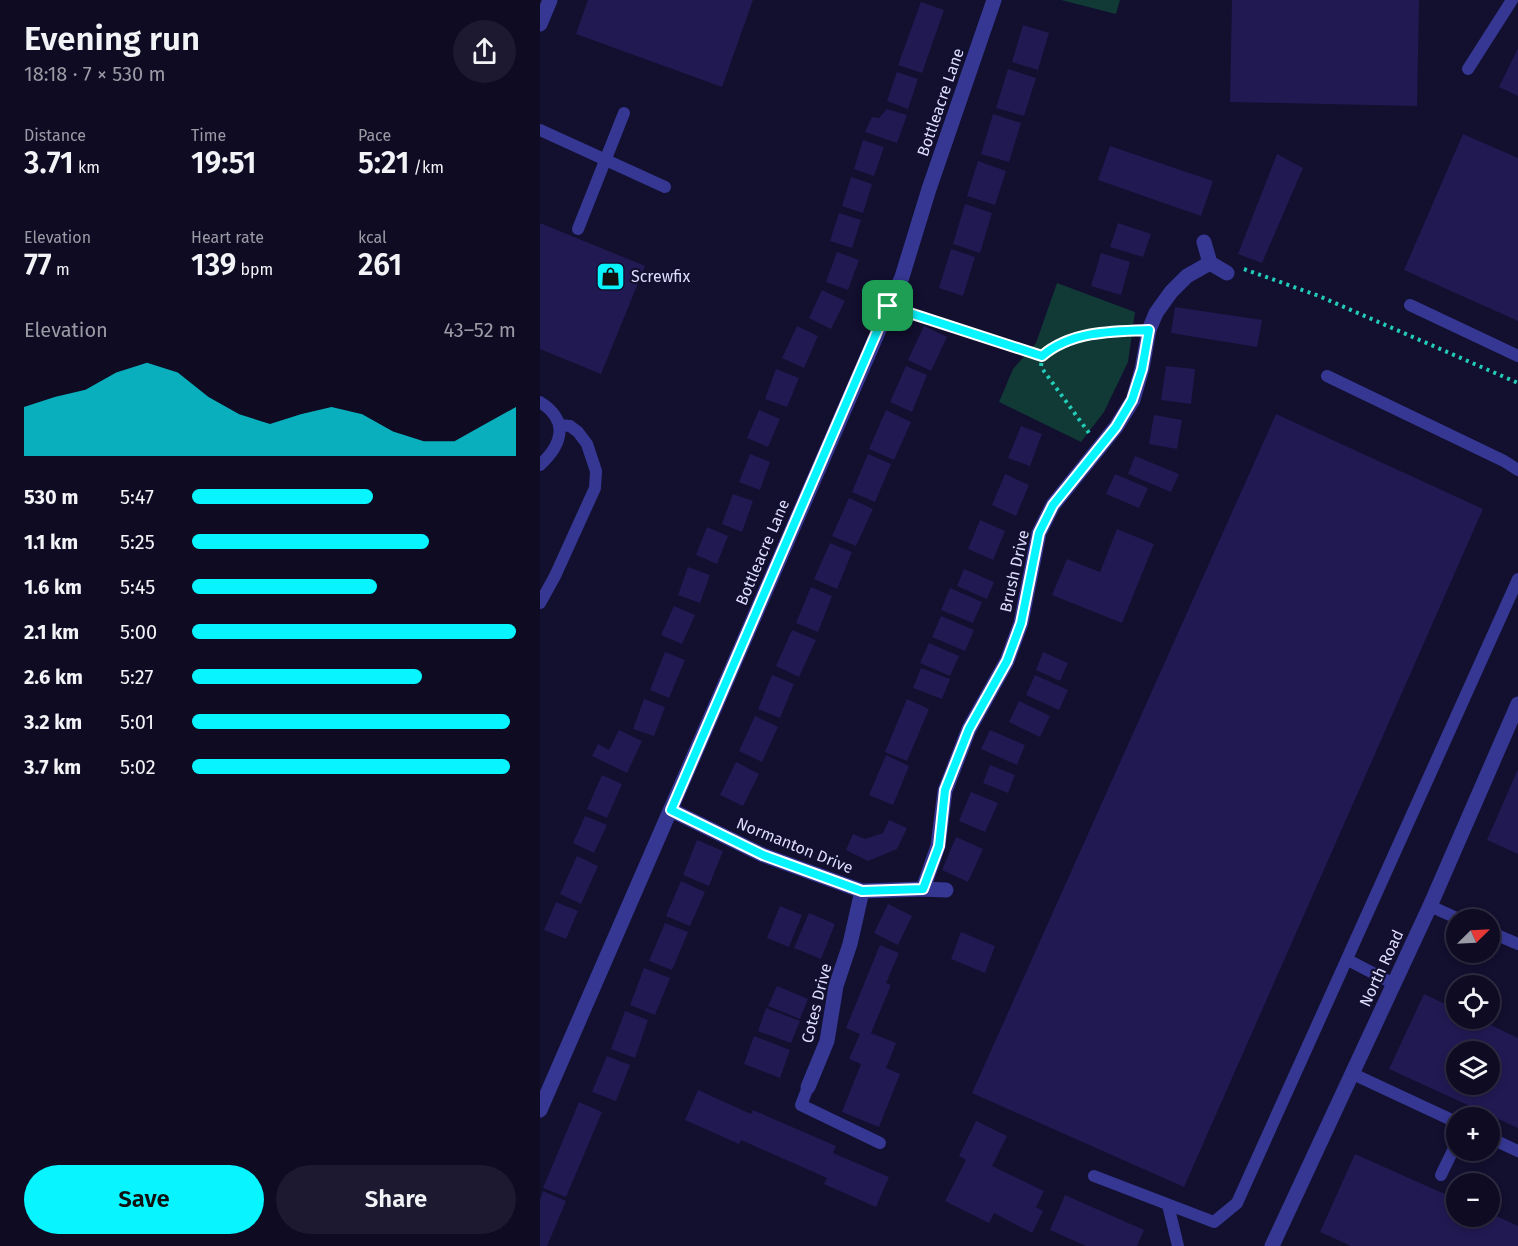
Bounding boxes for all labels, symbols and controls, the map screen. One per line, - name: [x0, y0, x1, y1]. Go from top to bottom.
- text: Evening run: [24, 19, 200, 59]
- button: share: [453, 20, 516, 83]
- street label: Bottleacre Lane: [913, 46, 968, 159]
- text: 18:18 · 7 × 530 m: [24, 62, 166, 86]
- text: Distance: [24, 126, 86, 145]
- text: Time: [191, 126, 226, 145]
- text: Pace: [358, 126, 391, 145]
- text: 3.71: [24, 145, 74, 181]
- text: 19:51: [191, 145, 257, 181]
- text: 5:21: [358, 145, 409, 181]
- text: km: [74, 158, 100, 177]
- text: /km: [409, 158, 444, 177]
- text: Elevation: [24, 228, 91, 247]
- text: Heart rate: [191, 228, 264, 247]
- text: kcal: [358, 228, 387, 247]
- text: 77: [24, 247, 52, 283]
- text: 139: [191, 247, 236, 283]
- text: 261: [358, 247, 402, 283]
- text: m: [52, 260, 70, 279]
- text: bpm: [236, 260, 273, 279]
- shop icon: Screwfix: [594, 260, 626, 292]
- place label: Screwfix: [631, 267, 690, 286]
- pin: [862, 280, 913, 331]
- icon: arrive: [871, 289, 904, 322]
- text: Elevation: [24, 318, 108, 342]
- text: 43–52 m: [443, 318, 516, 342]
- text: 530 m: [24, 485, 78, 509]
- text: 5:47: [120, 485, 154, 509]
- street label: Bottleacre Lane: [732, 496, 793, 608]
- street label: Brush Drive: [996, 528, 1033, 614]
- text: 1.1 km: [24, 530, 78, 554]
- text: 5:25: [120, 530, 155, 554]
- text: 1.6 km: [24, 575, 82, 599]
- text: 5:45: [120, 575, 155, 599]
- text: 2.1 km: [24, 620, 79, 644]
- text: 5:00: [120, 620, 157, 644]
- text: 2.6 km: [24, 665, 83, 689]
- text: 5:27: [120, 665, 153, 689]
- text: 3.2 km: [24, 710, 82, 734]
- text: 5:01: [120, 710, 154, 734]
- text: 3.7 km: [24, 755, 81, 779]
- text: 5:02: [120, 755, 156, 779]
- street label: Normanton Drive: [734, 813, 856, 878]
- north arrow: [1446, 909, 1500, 963]
- map controls: [1446, 909, 1500, 1227]
- street label: North Road: [1355, 927, 1408, 1010]
- street label: Cotes Drive: [797, 961, 836, 1045]
- button: locate: [1446, 975, 1500, 1029]
- button: layers: [1446, 1041, 1500, 1095]
- button: +: [1446, 1107, 1500, 1161]
- button: Save: [24, 1165, 264, 1234]
- button: Share: [276, 1165, 516, 1234]
- button: −: [1446, 1173, 1500, 1227]

